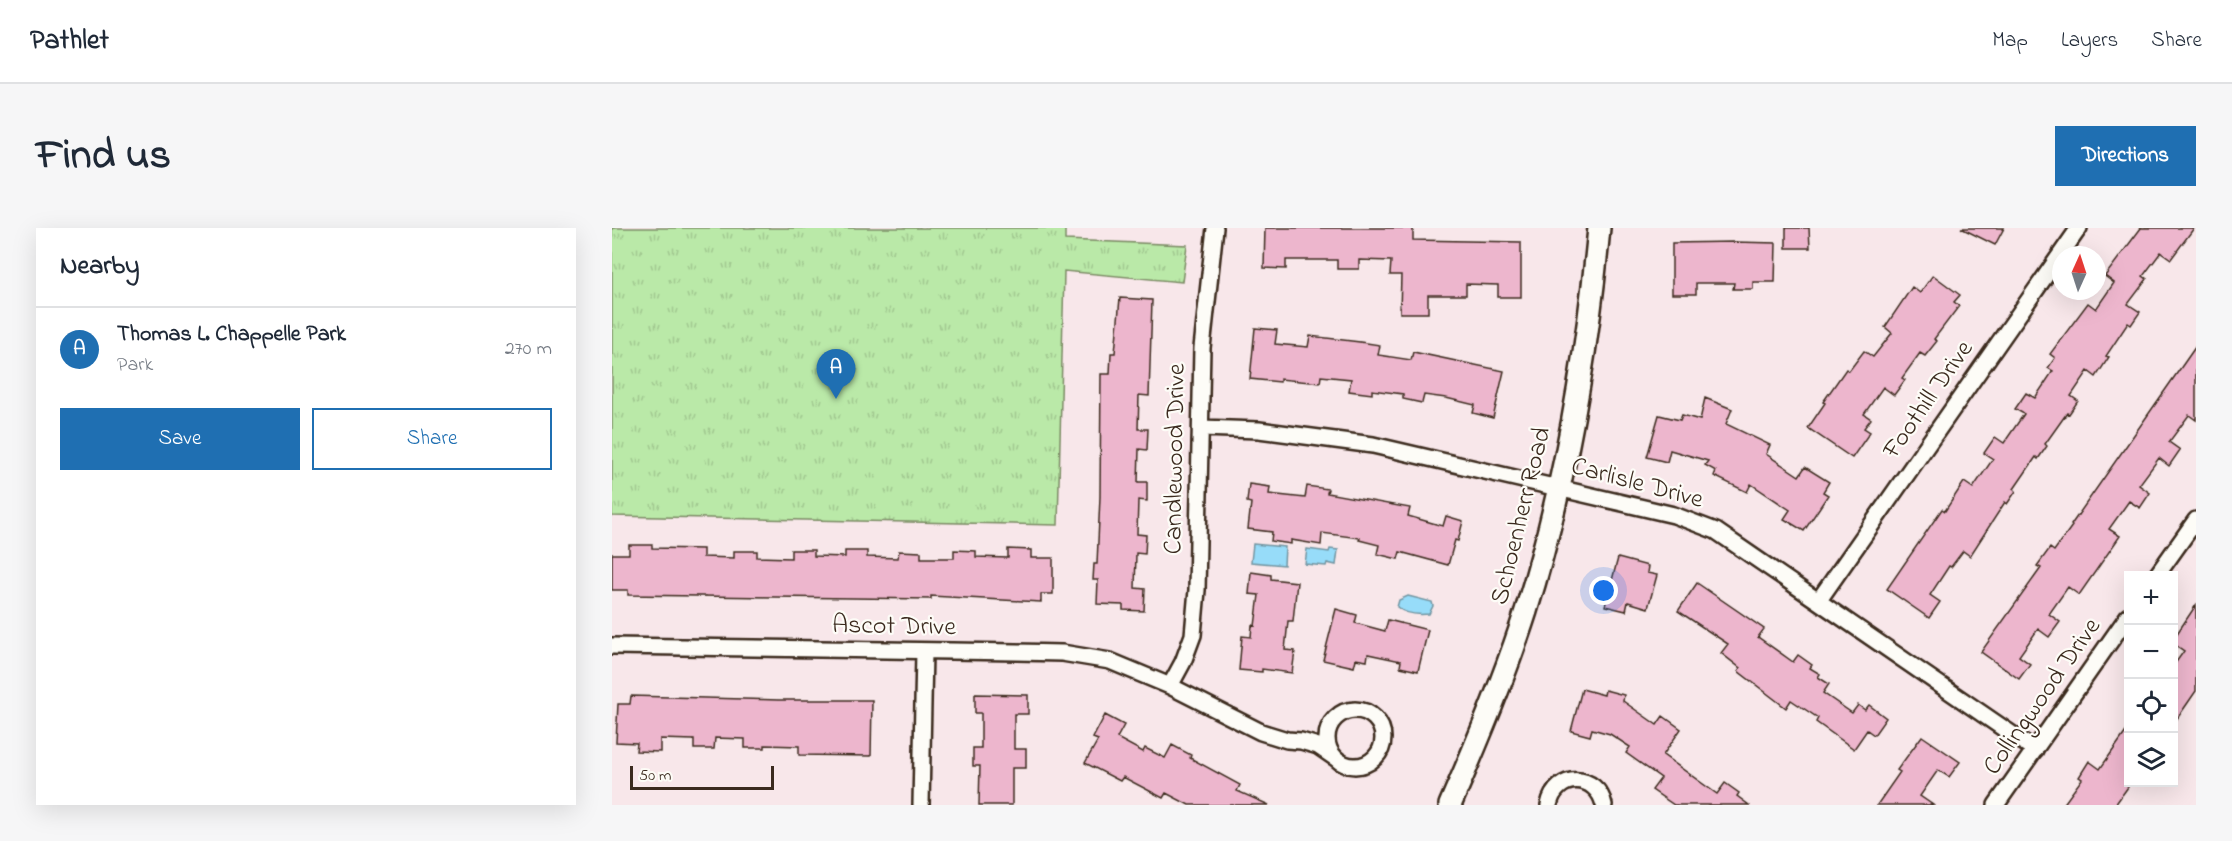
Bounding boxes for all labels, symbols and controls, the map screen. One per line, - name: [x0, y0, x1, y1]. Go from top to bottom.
- text: Pathlet: [30, 21, 109, 62]
- text: Map: [1992, 26, 2028, 56]
- text: Layers: [2061, 26, 2118, 56]
- text: Share: [2151, 26, 2202, 56]
- text: Find us: [36, 126, 171, 187]
- button: Directions: [2055, 126, 2196, 186]
- north arrow: [2052, 246, 2106, 300]
- text: Nearby: [60, 248, 139, 286]
- text: Thomas L. Chappelle Park: [117, 319, 346, 351]
- street label: Foothill Drive: [1874, 333, 1984, 468]
- text: A: [73, 335, 86, 364]
- text: 270 m: [505, 335, 552, 364]
- pin: A: [816, 350, 856, 399]
- text: Park: [117, 351, 153, 380]
- street label: Candlewood Drive: [1155, 363, 1197, 555]
- button: Save: [60, 408, 300, 470]
- button: Share: [312, 408, 552, 470]
- street label: Schoenherr Road: [1482, 423, 1563, 609]
- street label: Carlisle Drive: [1567, 448, 1708, 520]
- map controls: [2124, 571, 2178, 787]
- button: +: [2124, 571, 2178, 625]
- your location: [1589, 576, 1618, 605]
- street label: Ascot Drive: [832, 607, 957, 647]
- street label: Collingwood Drive: [1975, 610, 2112, 783]
- button: −: [2124, 625, 2178, 679]
- button: locate: [2124, 679, 2178, 733]
- button: layers: [2124, 733, 2178, 787]
- scale bar: [630, 763, 774, 790]
- text: 50 m: [639, 764, 671, 788]

